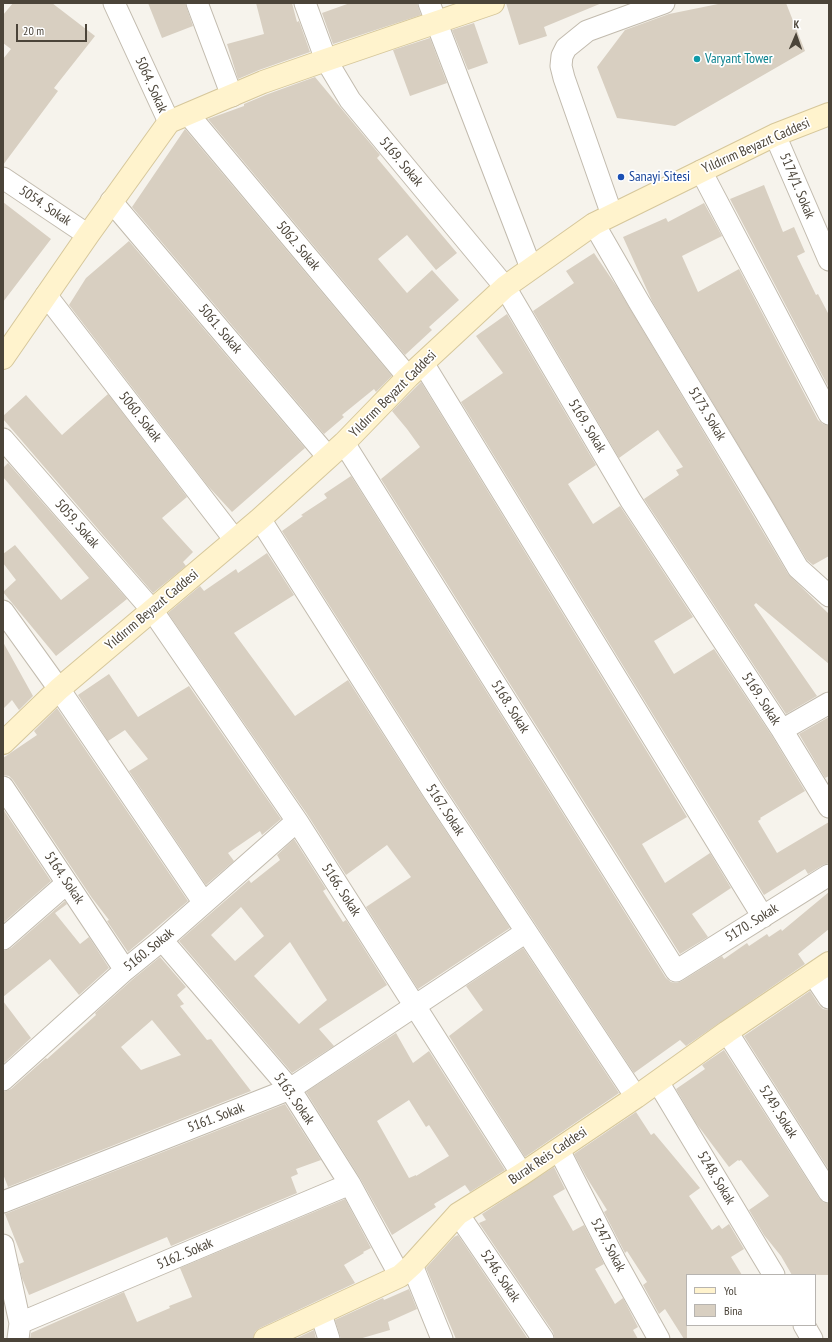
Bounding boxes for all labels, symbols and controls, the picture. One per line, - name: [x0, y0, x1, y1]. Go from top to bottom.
- scale bar: [18, 16, 89, 42]
- north arrow: [776, 16, 816, 56]
- text: K: [793, 17, 800, 31]
- text: 20 m: [23, 23, 44, 38]
- place label: Varyant Tower: [705, 51, 773, 67]
- marker: Varyant Tower: [692, 54, 702, 64]
- street label: 5064. Sokak: [131, 55, 171, 115]
- street label: Yıldırım Beyazıt Caddesi: [700, 115, 812, 177]
- street label: 5169. Sokak: [376, 134, 426, 190]
- street label: 5174/1. Sokak: [776, 151, 818, 221]
- place label: Sanayi Sitesi: [629, 169, 690, 185]
- marker: Sanayi Sitesi: [616, 172, 626, 182]
- street label: 5054. Sokak: [16, 182, 74, 230]
- street label: 5062. Sokak: [273, 218, 323, 274]
- street label: 5061. Sokak: [195, 301, 245, 357]
- street label: Yıldırım Beyazıt Caddesi: [346, 347, 440, 441]
- street label: 5173. Sokak: [685, 384, 729, 444]
- street label: 5060. Sokak: [115, 389, 165, 445]
- street label: 5169. Sokak: [565, 396, 609, 456]
- street label: 5059. Sokak: [51, 496, 103, 552]
- street label: Yıldırım Beyazıt Caddesi: [102, 566, 202, 654]
- street label: 5169. Sokak: [738, 670, 784, 728]
- street label: 5168. Sokak: [487, 677, 533, 737]
- street label: 5167. Sokak: [422, 781, 468, 839]
- street label: 5164. Sokak: [40, 849, 88, 907]
- street label: 5166. Sokak: [318, 861, 364, 919]
- street label: 5170. Sokak: [722, 900, 782, 946]
- street label: 5160. Sokak: [121, 925, 177, 975]
- street label: 5163. Sokak: [270, 1070, 318, 1128]
- street label: 5249. Sokak: [755, 1082, 801, 1142]
- street label: 5161. Sokak: [185, 1100, 247, 1136]
- street label: Burak Reis Caddesi: [506, 1124, 590, 1188]
- street label: 5248. Sokak: [694, 1148, 738, 1208]
- street label: 5247. Sokak: [587, 1215, 629, 1275]
- street label: 5162. Sokak: [154, 1235, 216, 1273]
- street label: 5246. Sokak: [476, 1247, 524, 1305]
- legend: [686, 1274, 816, 1326]
- text: Yol: [724, 1283, 737, 1298]
- text: Bina: [724, 1303, 742, 1318]

